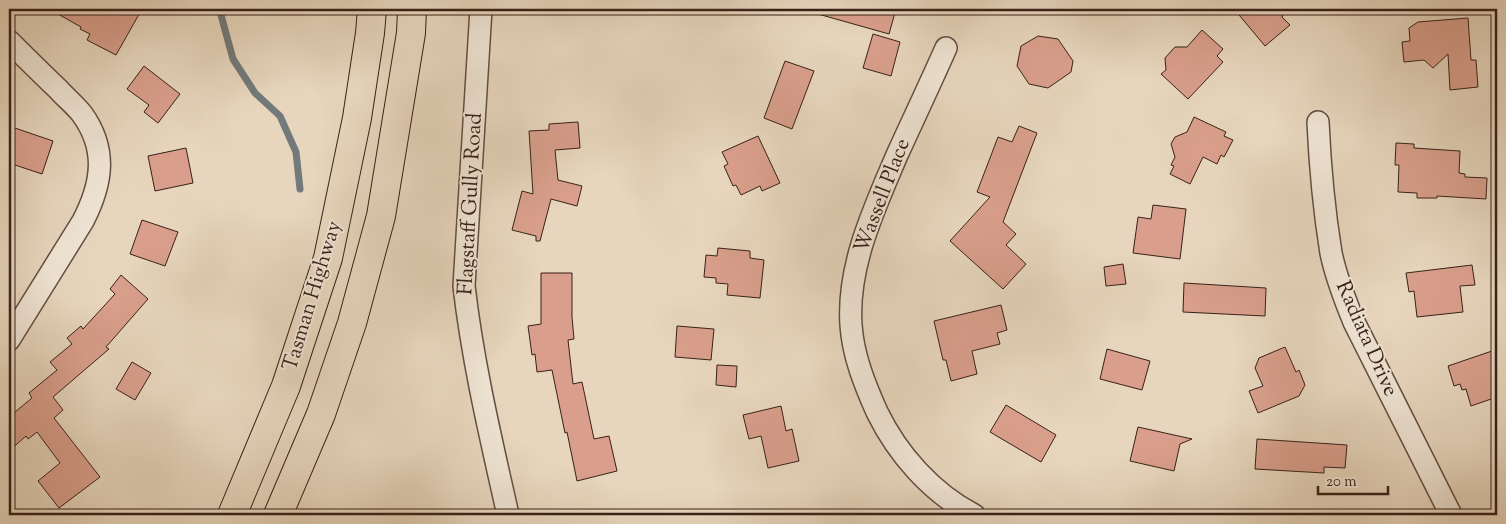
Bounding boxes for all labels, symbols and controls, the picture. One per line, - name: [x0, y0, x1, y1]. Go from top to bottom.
- street label: Flagstaff Gully Road: [451, 112, 491, 296]
- street label: Wassell Place: [847, 134, 919, 258]
- street label: Tasman Highway: [276, 217, 350, 375]
- street label: Radiata Drive: [1327, 276, 1405, 402]
- scale bar: [1318, 464, 1388, 496]
- text: 20 m: [1326, 472, 1357, 493]

